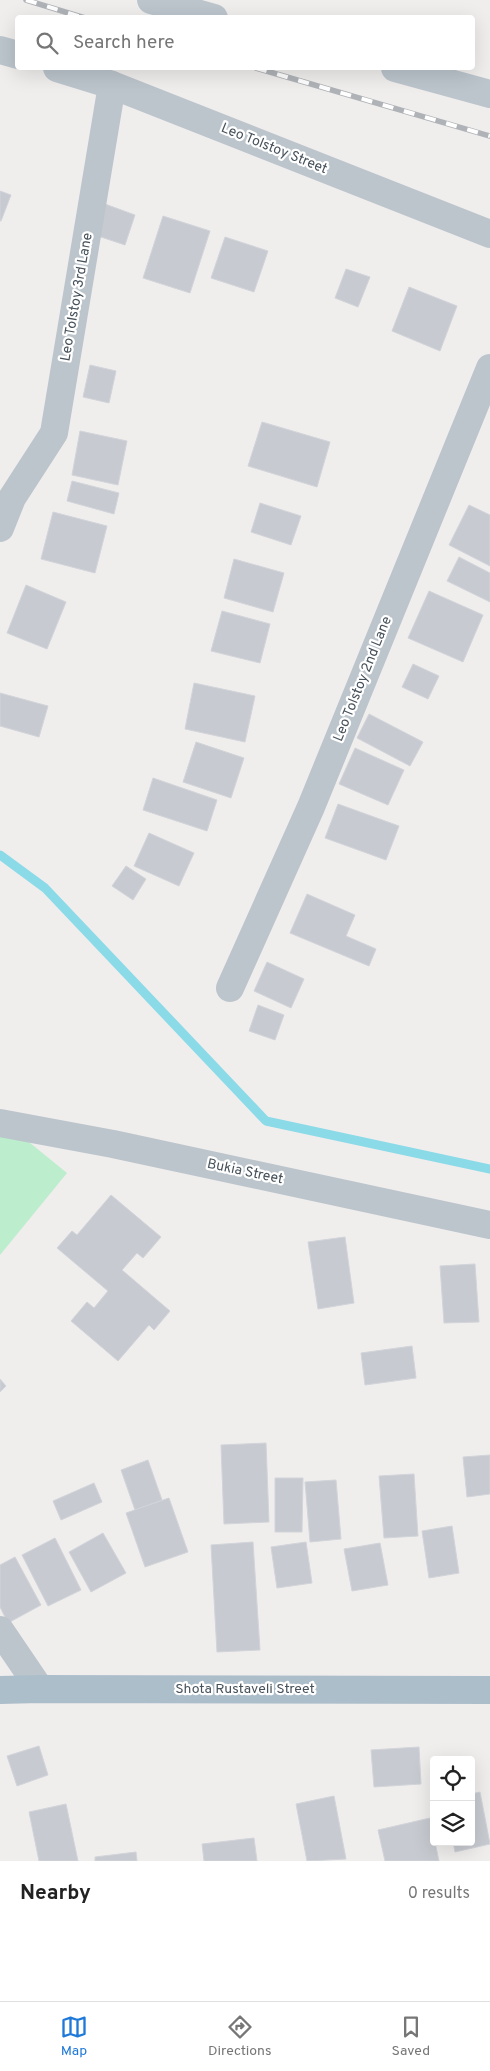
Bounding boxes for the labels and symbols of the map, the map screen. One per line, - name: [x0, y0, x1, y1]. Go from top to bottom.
- street label: Leo Tolstoy Street: [218, 120, 330, 178]
- street label: Leo Tolstoy 3rd Lane: [57, 231, 97, 363]
- street label: Leo Tolstoy 2nd Lane: [330, 614, 396, 744]
- street label: Bukia Street: [205, 1156, 285, 1188]
- street label: Shota Rustaveli Street: [175, 1681, 315, 1698]

